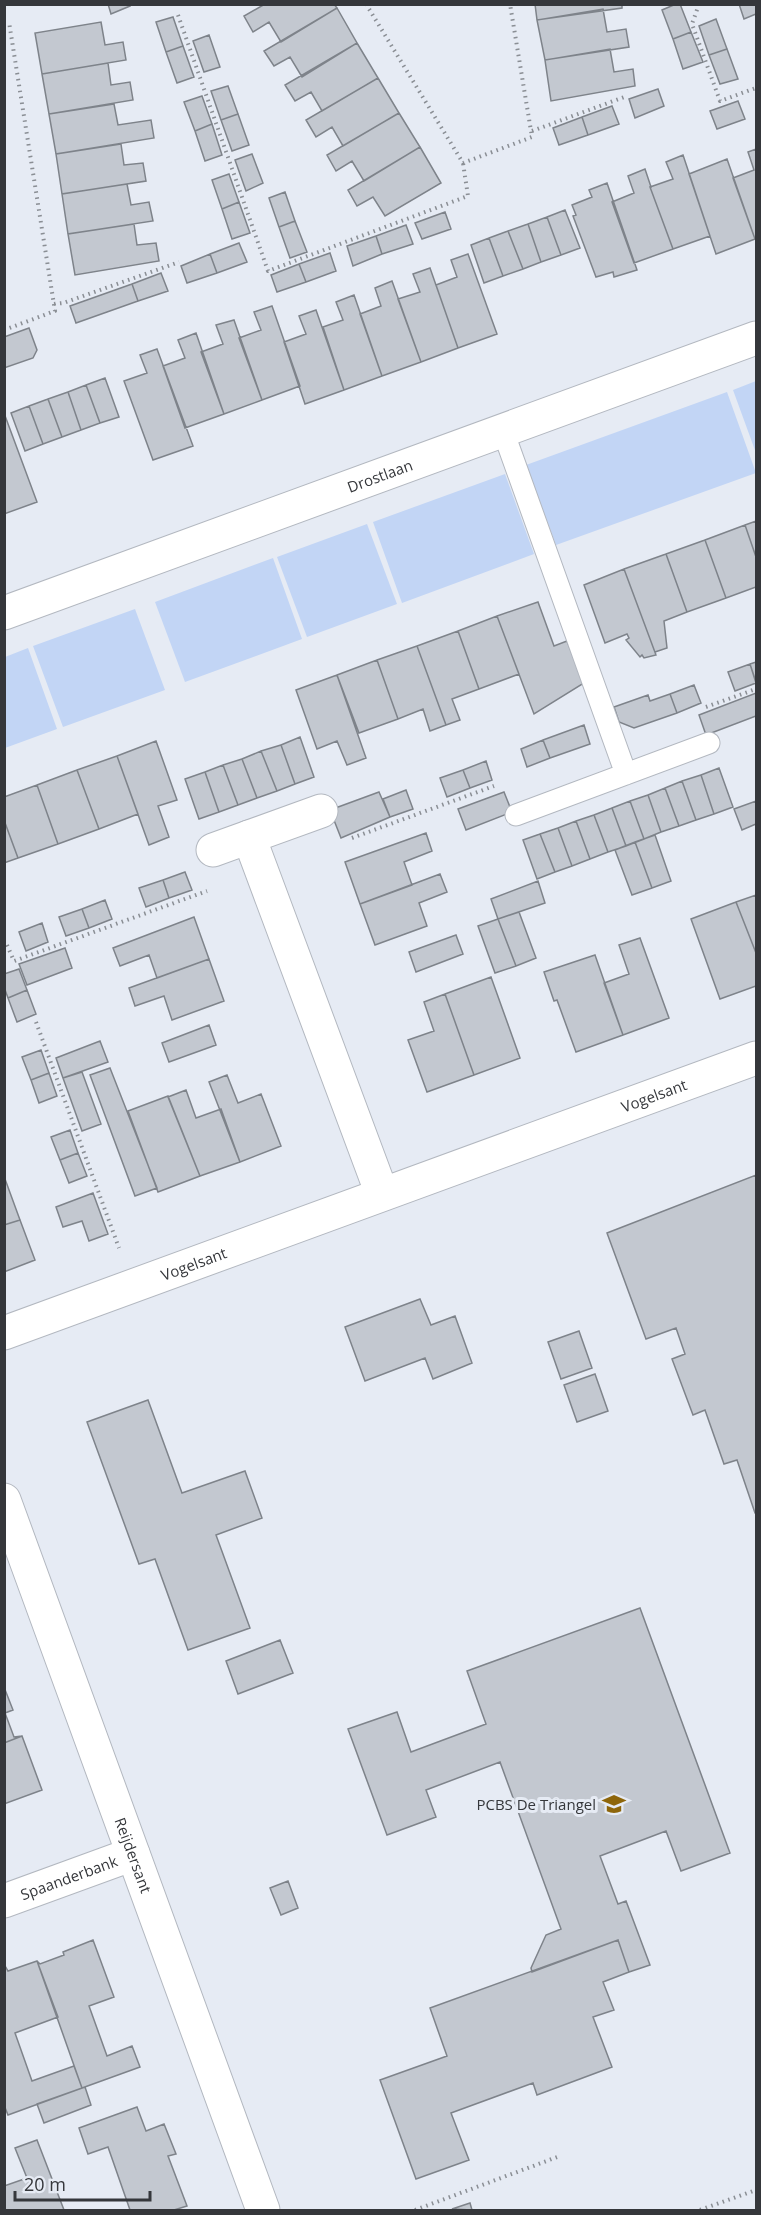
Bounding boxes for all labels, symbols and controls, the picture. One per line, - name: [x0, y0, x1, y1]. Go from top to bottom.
- street label: Drostlaan: [344, 455, 415, 497]
- street label: Vogelsant: [618, 1074, 689, 1116]
- street label: Vogelsant: [158, 1242, 229, 1285]
- school or university icon: PCBS De Triangel: [601, 1791, 627, 1817]
- place label: PCBS De Triangel: [476, 1794, 596, 1814]
- street label: Reijdersant: [111, 1815, 156, 1896]
- street label: Spaanderbank: [18, 1851, 120, 1904]
- scale bar: [15, 2164, 150, 2202]
- text: 20 m: [24, 2172, 66, 2196]

